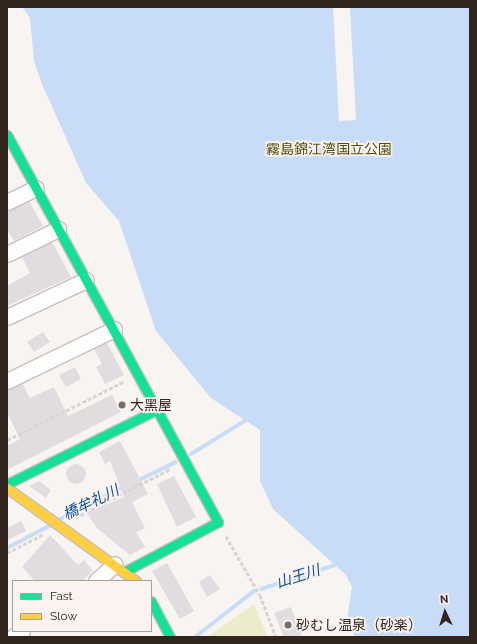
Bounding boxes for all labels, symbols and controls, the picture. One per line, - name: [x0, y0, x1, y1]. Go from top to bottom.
- park label: 霧島錦江湾国立公園: [266, 141, 392, 157]
- place label: 大黑屋: [130, 397, 172, 413]
- marker: 大黑屋: [117, 400, 127, 410]
- water label: 橋牟礼川: [60, 482, 122, 524]
- water label: 山王川: [274, 561, 322, 593]
- legend: [12, 580, 152, 632]
- text: Fast: [50, 589, 73, 603]
- north arrow: [425, 592, 465, 632]
- text: N: [439, 593, 449, 606]
- text: Slow: [50, 609, 77, 623]
- place label: 砂むし温泉（砂楽）: [296, 617, 422, 633]
- marker: 砂むし温泉（砂楽）: [283, 620, 293, 630]

